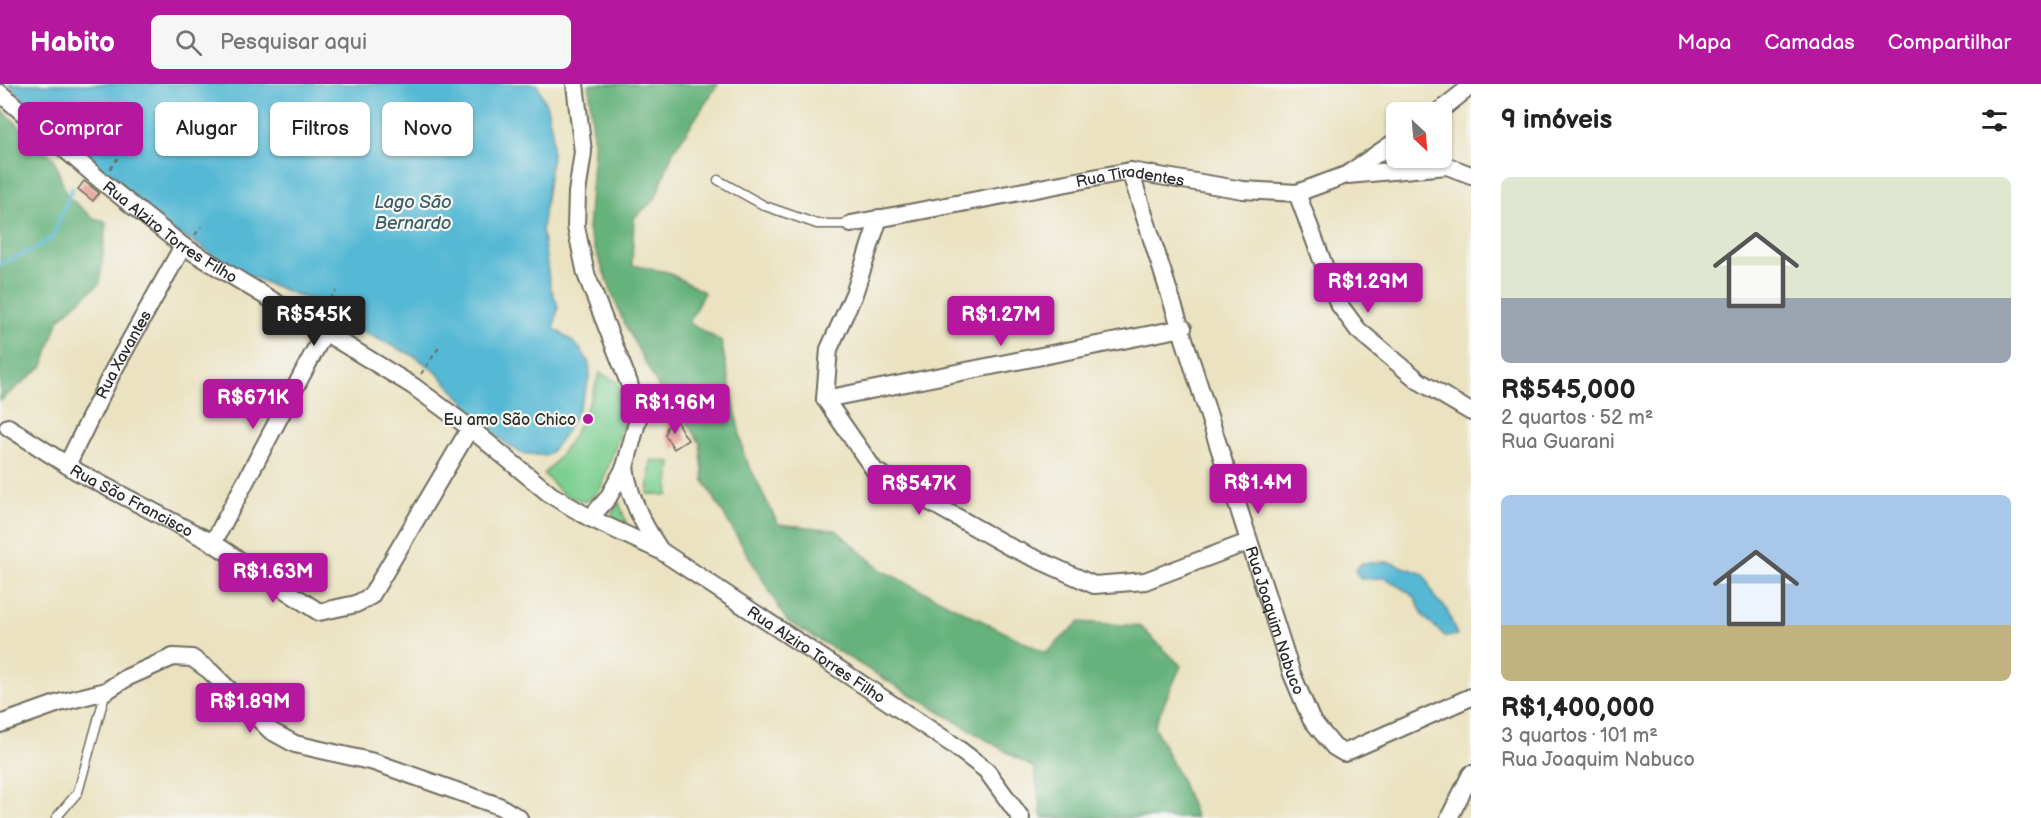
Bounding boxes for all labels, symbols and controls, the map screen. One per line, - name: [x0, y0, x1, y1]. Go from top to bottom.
- search box: [151, 15, 571, 69]
- text: Habito: [30, 26, 115, 59]
- icon: search: [172, 26, 205, 59]
- text: Pesquisar aqui: [220, 29, 367, 56]
- text: Mapa: [1677, 30, 1731, 55]
- text: Camadas: [1764, 30, 1855, 55]
- text: Compartilhar: [1888, 30, 2011, 55]
- chip: Comprar: [18, 102, 143, 156]
- chip: Alugar: [155, 102, 258, 156]
- chip: Filtros: [270, 102, 370, 156]
- chip: Novo: [382, 102, 473, 156]
- north arrow: [1386, 102, 1452, 168]
- map controls: [1386, 102, 1452, 168]
- icon: filters: [1978, 104, 2011, 137]
- text: 9 imóveis: [1501, 105, 1612, 136]
- street label: Rua Tiradentes: [1074, 163, 1186, 192]
- street label: Rua Alziro Torres Filho: [98, 178, 240, 288]
- water label: Lago São Bernardo: [374, 192, 452, 234]
- icon: home: [1702, 216, 1810, 324]
- pin: R$1.29M: [1313, 263, 1423, 314]
- text: R$1.29M: [1328, 270, 1408, 294]
- pin: R$545K: [265, 296, 363, 347]
- pin: R$1.27M: [946, 296, 1056, 347]
- text: R$545K: [276, 303, 352, 327]
- text: R$1.27M: [961, 303, 1041, 327]
- street label: Rua Xavantes: [93, 307, 156, 403]
- text: R$545,000: [1501, 375, 1636, 406]
- pin: R$671K: [204, 379, 302, 430]
- pin: R$1.96M: [620, 384, 730, 435]
- text: R$671K: [217, 386, 289, 410]
- text: R$1.96M: [635, 391, 715, 415]
- text: 2 quartos · 52 m²: [1501, 406, 1653, 430]
- place label: Eu amo São Chico: [443, 411, 576, 430]
- marker: Eu amo São Chico: [581, 412, 595, 426]
- text: Rua Guarani: [1501, 430, 1615, 454]
- street label: Rua São Francisco: [66, 461, 196, 542]
- pin: R$1.4M: [1209, 464, 1307, 515]
- pin: R$547K: [870, 465, 968, 516]
- text: R$1.4M: [1224, 471, 1292, 495]
- text: R$547K: [882, 472, 956, 496]
- icon: home: [1702, 534, 1810, 642]
- street label: Rua Joaquim Nabuco: [1240, 544, 1308, 698]
- pin: R$1.63M: [218, 553, 328, 604]
- text: R$1.63M: [233, 560, 313, 584]
- street label: Rua Alziro Torres Filho: [743, 603, 888, 708]
- pin: R$1.89M: [195, 683, 305, 734]
- text: R$1.89M: [210, 690, 290, 714]
- text: R$1,400,000: [1501, 693, 1655, 724]
- text: 3 quartos · 101 m²: [1501, 724, 1658, 748]
- text: Rua Joaquim Nabuco: [1501, 748, 1695, 772]

